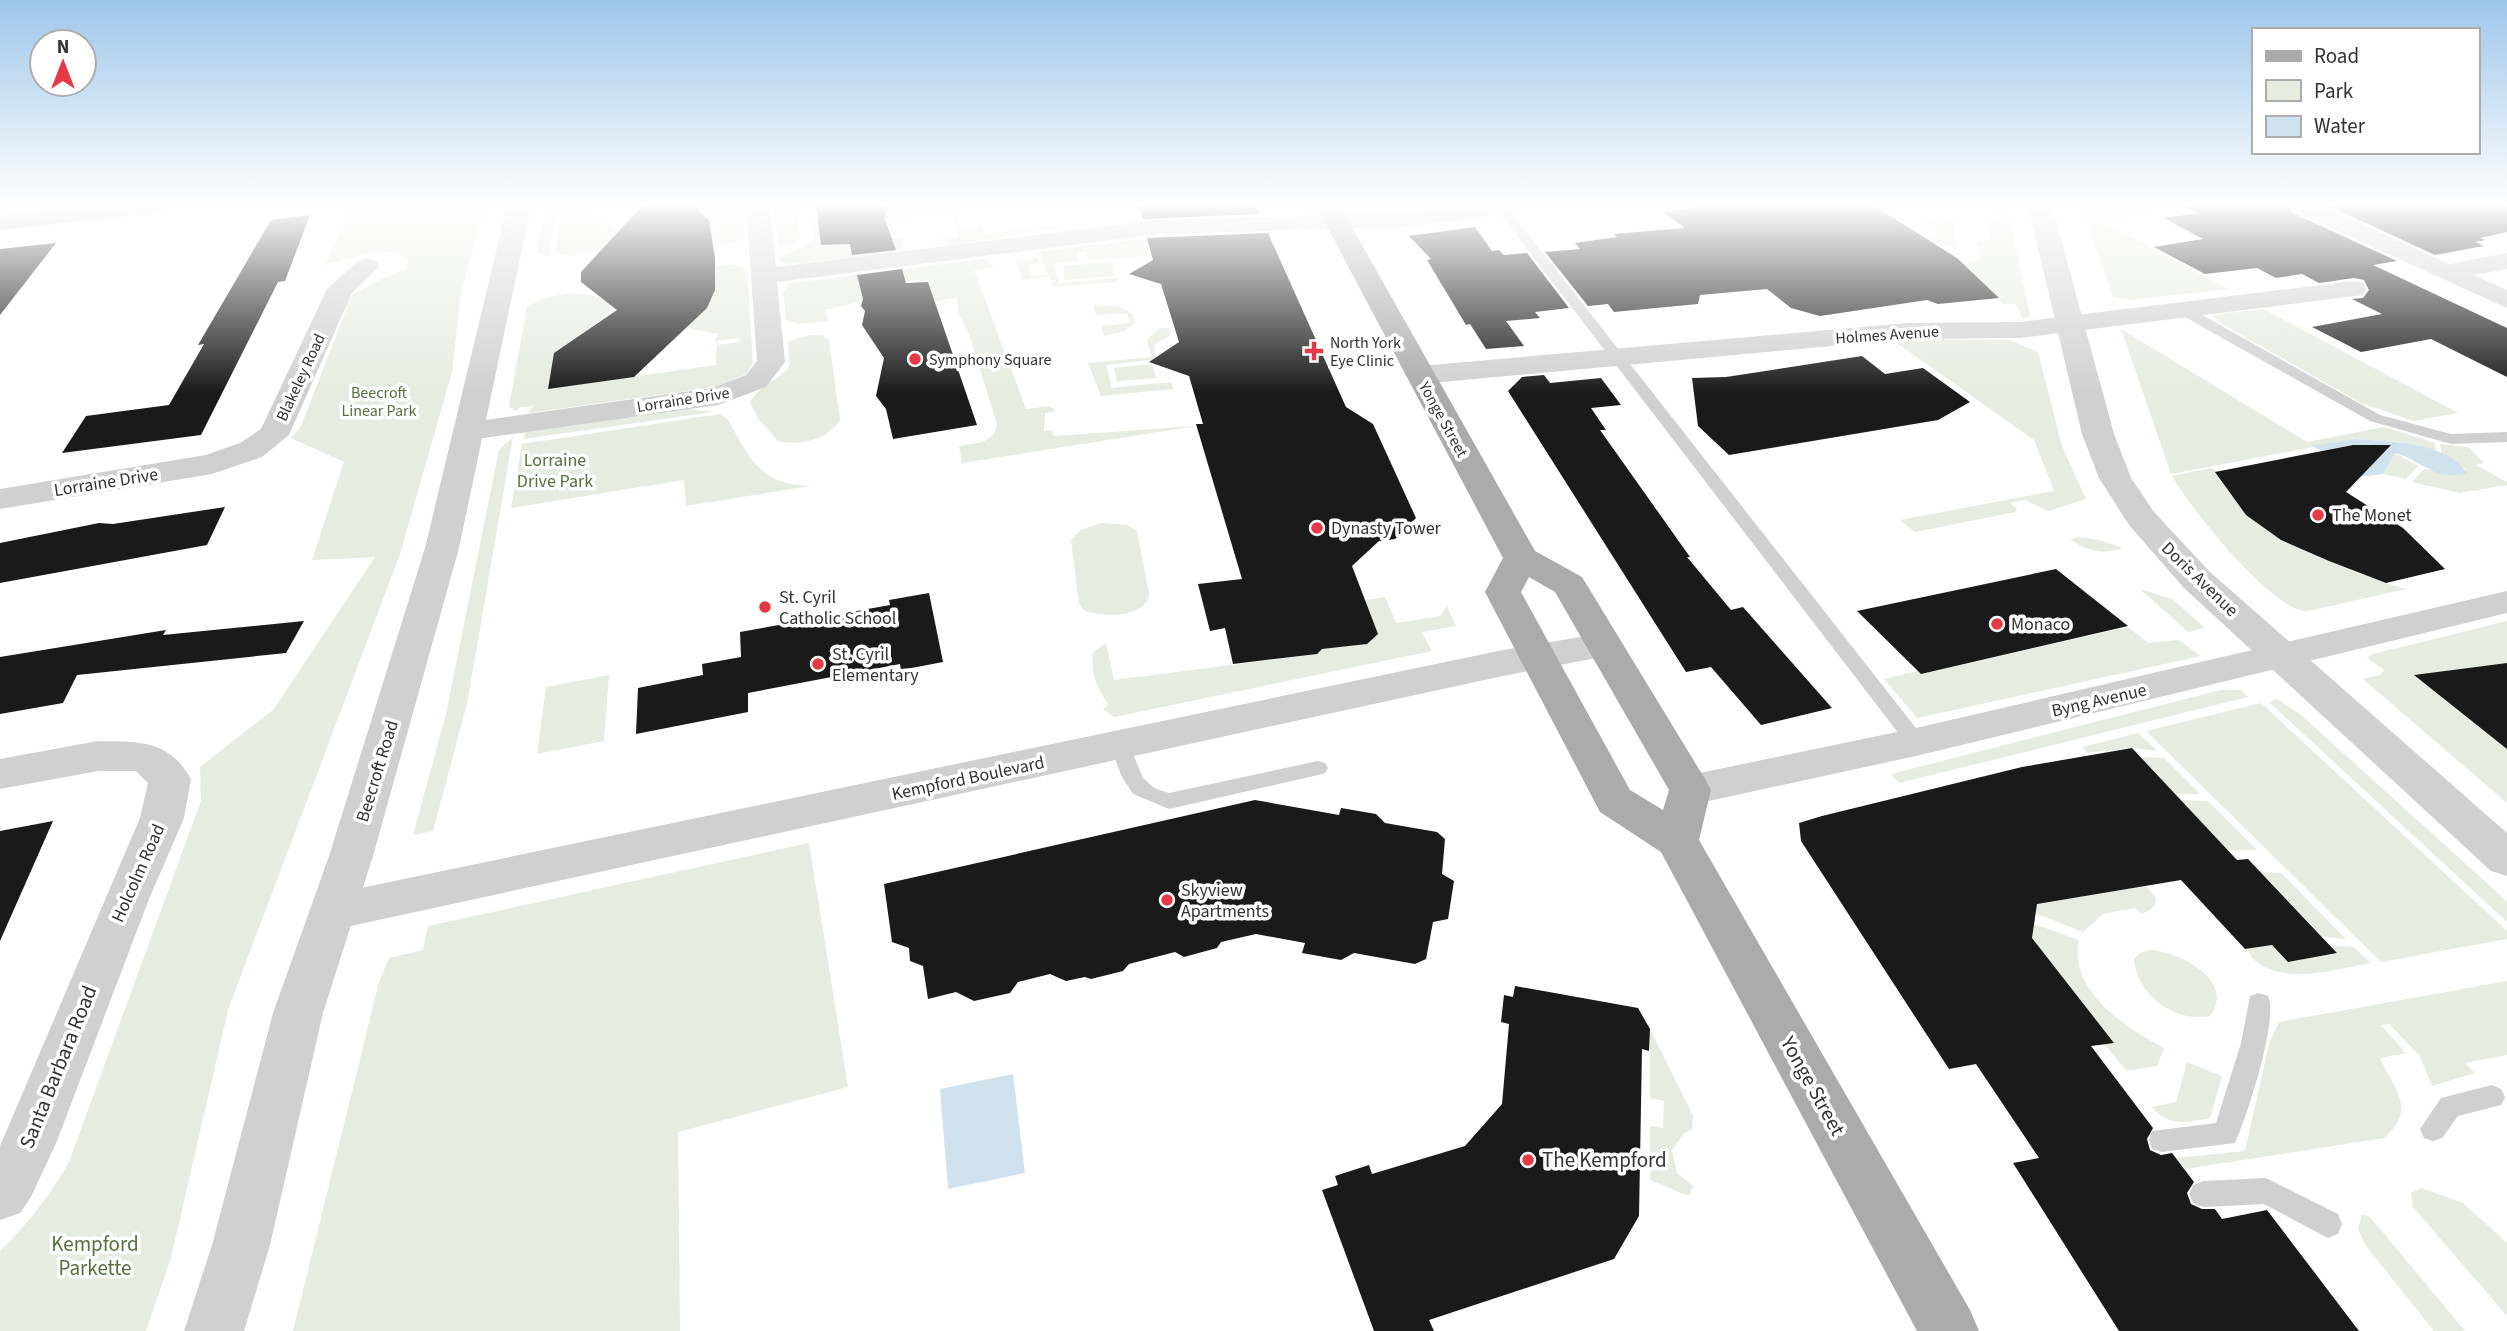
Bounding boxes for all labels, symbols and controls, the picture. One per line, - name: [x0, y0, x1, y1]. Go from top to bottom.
- north arrow: [28, 28, 98, 98]
- legend: [2252, 28, 2479, 154]
- text: N: [57, 34, 69, 61]
- text: Road: [2314, 41, 2359, 71]
- text: Park: [2314, 76, 2354, 106]
- text: Water: [2314, 111, 2366, 141]
- street label: Holmes Avenue: [1835, 320, 1940, 350]
- street label: Blakeley Road: [271, 330, 331, 425]
- place label: North York Eye Clinic: [1330, 332, 1401, 372]
- marker: North York Eye Clinic: [1304, 341, 1324, 361]
- place label: Symphony Square: [929, 349, 1052, 371]
- marker: Symphony Square: [907, 351, 923, 367]
- street label: Yonge Street: [1413, 377, 1473, 462]
- park label: Beecroft Linear Park: [342, 382, 417, 422]
- street label: Lorraine Drive: [635, 382, 731, 418]
- park label: Lorraine Drive Park: [517, 448, 593, 494]
- street label: Lorraine Drive: [52, 462, 160, 503]
- place label: The Monet: [2332, 503, 2412, 528]
- marker: The Monet: [2310, 507, 2326, 523]
- place label: Dynasty Tower: [1331, 516, 1442, 541]
- marker: Dynasty Tower: [1309, 520, 1325, 536]
- street label: Doris Avenue: [2156, 536, 2244, 622]
- place label: St. Cyril Catholic School: [779, 585, 896, 631]
- marker: St. Cyril Catholic School: [757, 599, 773, 615]
- place label: Monaco: [2011, 612, 2070, 637]
- marker: Monaco: [1989, 616, 2005, 632]
- place label: St. Cyril Elementary: [832, 642, 919, 688]
- marker: St. Cyril Elementary: [810, 656, 826, 672]
- street label: Byng Avenue: [2049, 677, 2149, 724]
- street label: Beecroft Road: [350, 717, 405, 825]
- street label: Kempford Boulevard: [889, 750, 1047, 807]
- street label: Holcolm Road: [106, 820, 171, 926]
- place label: Skyview Apartments: [1181, 878, 1269, 924]
- marker: Skyview Apartments: [1159, 892, 1175, 908]
- street label: Santa Barbara Road: [12, 981, 104, 1153]
- street label: Yonge Street: [1773, 1030, 1853, 1141]
- place label: The Kempford: [1542, 1145, 1667, 1175]
- marker: The Kempford: [1520, 1152, 1536, 1168]
- park label: Kempford Parkette: [51, 1229, 139, 1283]

